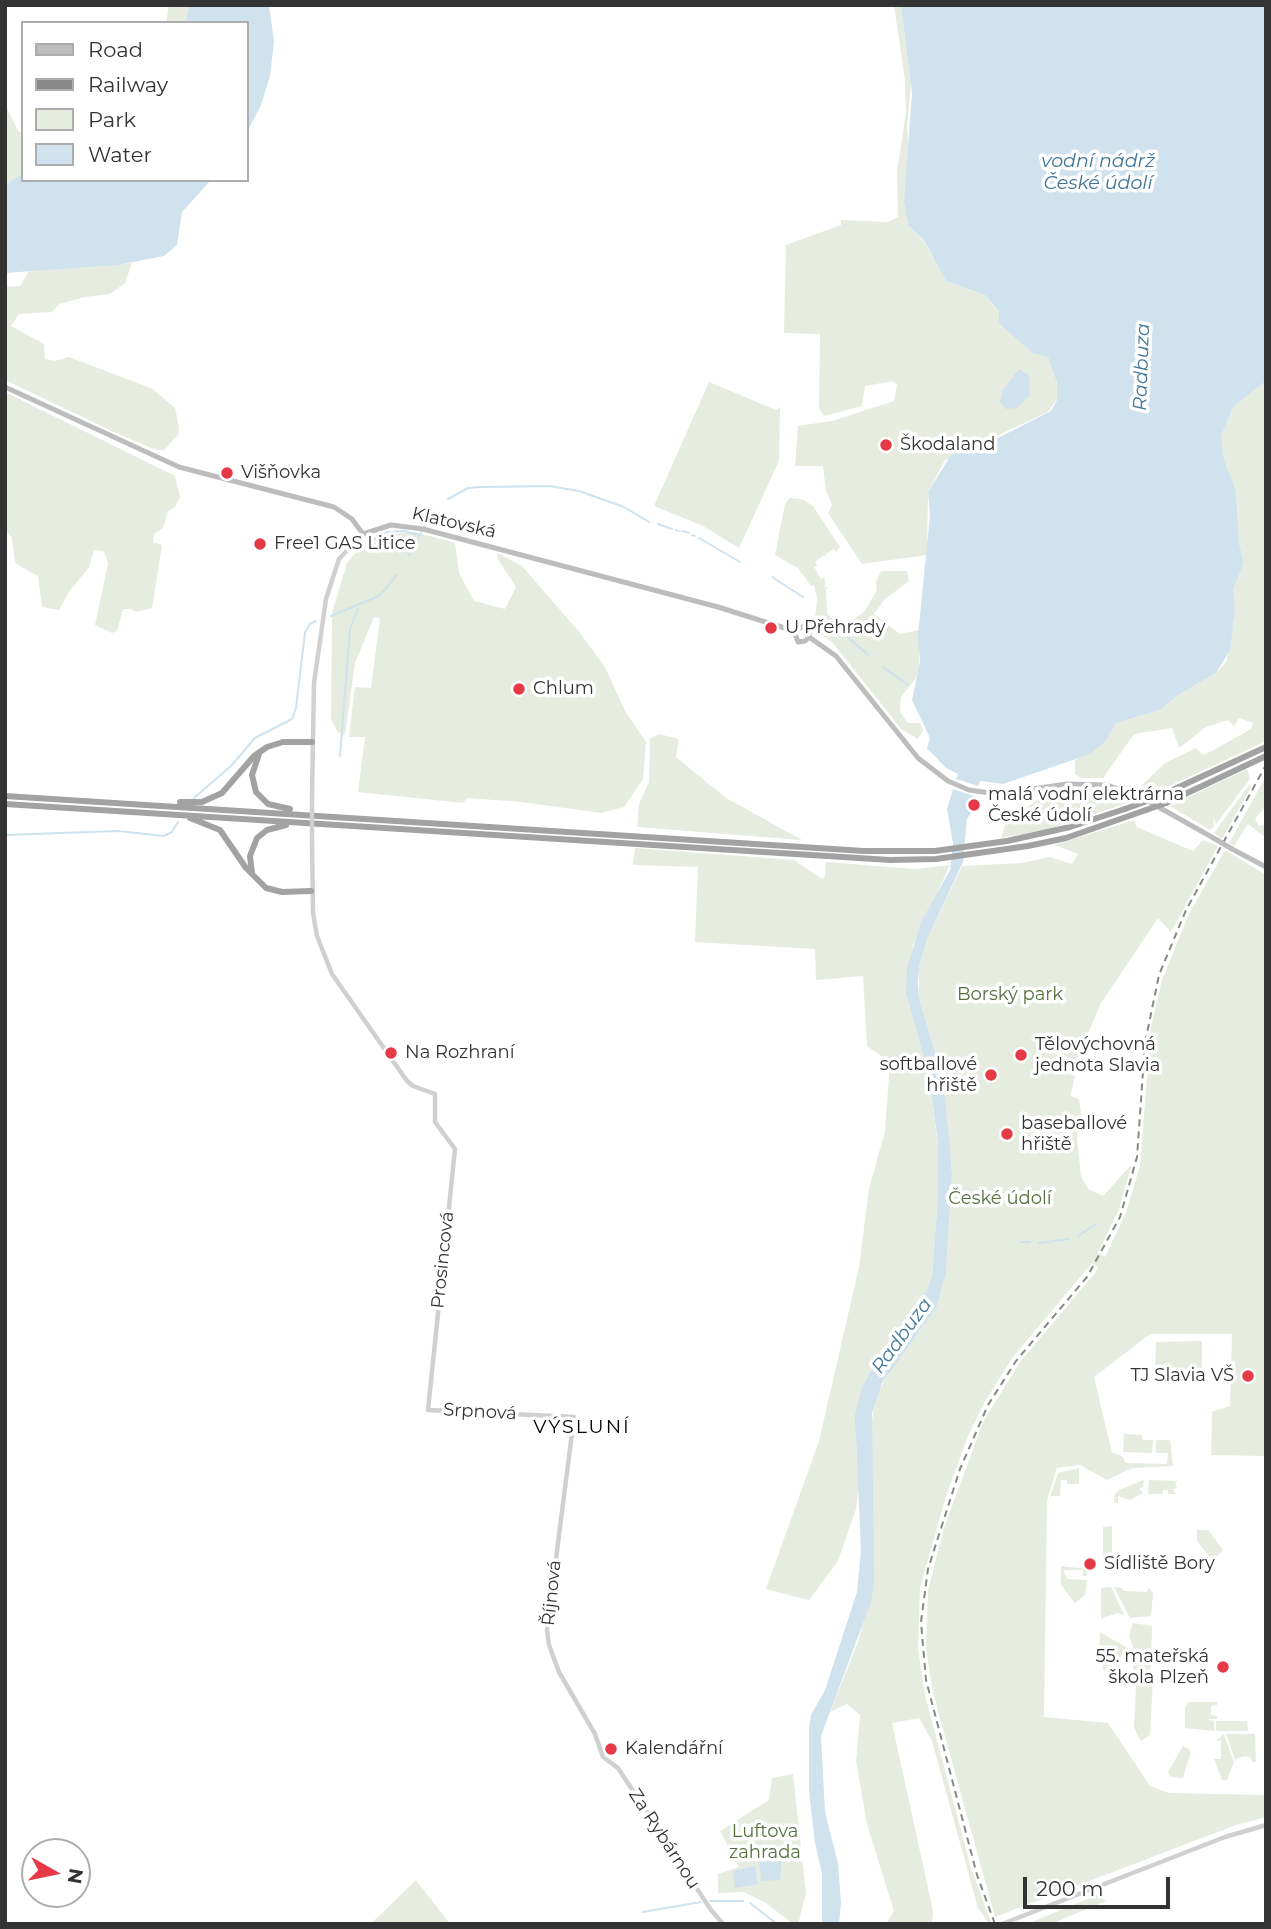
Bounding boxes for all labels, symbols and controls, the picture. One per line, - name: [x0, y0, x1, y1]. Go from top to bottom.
- legend: [21, 21, 248, 182]
- text: Road: [88, 37, 143, 62]
- text: Railway: [88, 72, 168, 97]
- text: Park: [88, 107, 136, 132]
- text: Water: [88, 142, 152, 167]
- water label: vodní nádrž České údolí: [1041, 150, 1155, 194]
- water label: Radbuza: [1129, 323, 1155, 411]
- place label: Škodaland: [900, 434, 995, 456]
- marker: Škodaland: [878, 437, 894, 453]
- place label: Višňovka: [241, 462, 321, 484]
- marker: Višňovka: [219, 465, 235, 481]
- street label: Klatovská: [410, 503, 498, 543]
- place label: Free1 GAS Litice: [274, 533, 416, 555]
- marker: Free1 GAS Litice: [252, 536, 268, 552]
- place label: U Přehrady: [785, 617, 886, 639]
- marker: U Přehrady: [763, 620, 779, 636]
- place label: Chlum: [533, 678, 594, 700]
- marker: Chlum: [511, 681, 527, 697]
- place label: malá vodní elektrárna České údolí: [988, 784, 1184, 826]
- marker: malá vodní elektrárna České údolí: [966, 797, 982, 813]
- park label: Borský park: [957, 984, 1063, 1006]
- place label: Tělovýchovná jednota Slavia: [1035, 1034, 1160, 1076]
- place label: Na Rozhraní: [405, 1042, 515, 1064]
- marker: Na Rozhraní: [383, 1045, 399, 1061]
- marker: Tělovýchovná jednota Slavia: [1013, 1047, 1029, 1063]
- place label: softballové hřiště: [880, 1054, 977, 1096]
- marker: softballové hřiště: [983, 1067, 999, 1083]
- place label: baseballové hřiště: [1021, 1113, 1127, 1156]
- marker: baseballové hřiště: [999, 1126, 1015, 1142]
- park label: České údolí: [948, 1188, 1052, 1210]
- street label: Prosincová: [427, 1210, 459, 1310]
- water label: Radbuza: [867, 1294, 937, 1378]
- place label: TJ Slavia VŠ: [1130, 1365, 1234, 1387]
- marker: TJ Slavia VŠ: [1240, 1368, 1256, 1384]
- street label: Srpnová: [443, 1399, 517, 1425]
- district label: VÝSLUNÍ: [534, 1416, 630, 1438]
- place label: Sídliště Bory: [1104, 1553, 1215, 1575]
- marker: Sídliště Bory: [1082, 1556, 1098, 1572]
- street label: Říjnová: [538, 1559, 566, 1627]
- place label: 55. mateřská škola Plzeň: [1095, 1646, 1209, 1688]
- marker: 55. mateřská škola Plzeň: [1215, 1659, 1231, 1675]
- place label: Kalendářní: [625, 1738, 723, 1760]
- marker: Kalendářní: [603, 1741, 619, 1757]
- street label: Za Rybárnou: [624, 1785, 704, 1893]
- park label: Luftova zahrada: [729, 1821, 801, 1864]
- north arrow: [21, 1838, 91, 1908]
- scale bar: [1026, 1862, 1173, 1906]
- text: N: [63, 1867, 88, 1885]
- text: 200 m: [1036, 1876, 1103, 1901]

